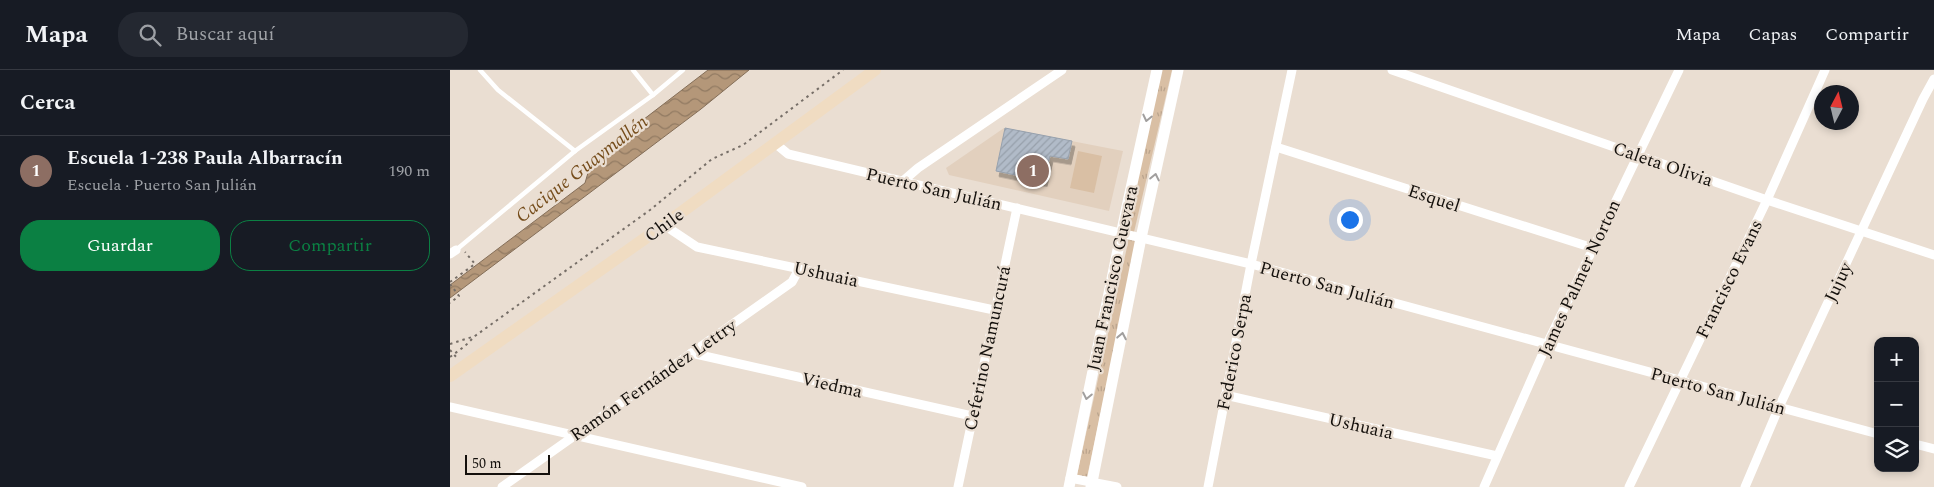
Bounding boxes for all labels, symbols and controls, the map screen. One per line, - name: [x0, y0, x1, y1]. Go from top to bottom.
- search box: [118, 12, 468, 57]
- text: Mapa: [25, 17, 88, 53]
- text: Buscar aquí: [176, 20, 274, 49]
- icon: search: [136, 21, 164, 49]
- text: Mapa: [1675, 21, 1721, 48]
- text: Capas: [1749, 21, 1797, 48]
- text: Compartir: [1825, 21, 1909, 48]
- north arrow: [1814, 85, 1859, 130]
- text: Cerca: [20, 87, 75, 119]
- water label: Cacique Guaymallén: [509, 108, 654, 230]
- one-way arrow: [1142, 113, 1153, 122]
- street label: Caleta Olivia: [1609, 135, 1717, 194]
- text: Escuela 1-238 Paula Albarracín: [67, 144, 343, 173]
- pin: 1: [1017, 152, 1049, 190]
- text: 1: [32, 159, 40, 183]
- text: 190 m: [388, 159, 430, 183]
- street label: Puerto San Julián: [863, 161, 1005, 218]
- text: Escuela · Puerto San Julián: [67, 173, 257, 197]
- one-way arrow: [1149, 173, 1160, 182]
- street label: Esquel: [1404, 177, 1464, 220]
- street label: Juan Francisco Guevara: [1080, 183, 1145, 373]
- street label: James Palmer Norton: [1531, 195, 1628, 361]
- street label: Chile: [639, 202, 690, 249]
- your location: [1337, 207, 1363, 233]
- street label: Francisco Evans: [1689, 215, 1770, 343]
- button: Guardar: [20, 220, 220, 271]
- button: Compartir: [230, 220, 430, 271]
- street label: Ushuaia: [791, 254, 861, 295]
- street label: Puerto San Julián: [1256, 254, 1397, 316]
- street label: Jujuy: [1817, 257, 1860, 307]
- street label: Ceferino Namuncurá: [957, 263, 1018, 433]
- street label: Federico Serpa: [1210, 291, 1259, 413]
- street label: Ramón Fernández Lettry: [565, 312, 743, 448]
- one-way arrow: [1116, 332, 1126, 341]
- map controls: [1874, 337, 1919, 472]
- button: +: [1874, 337, 1919, 382]
- street label: Puerto San Julián: [1647, 360, 1788, 422]
- street label: Viedma: [799, 365, 865, 406]
- button: −: [1874, 382, 1919, 427]
- one-way arrow: [1083, 392, 1093, 401]
- street label: Ushuaia: [1326, 406, 1396, 447]
- button: layers: [1874, 427, 1919, 472]
- scale bar: [465, 452, 550, 475]
- text: 50 m: [472, 453, 502, 474]

